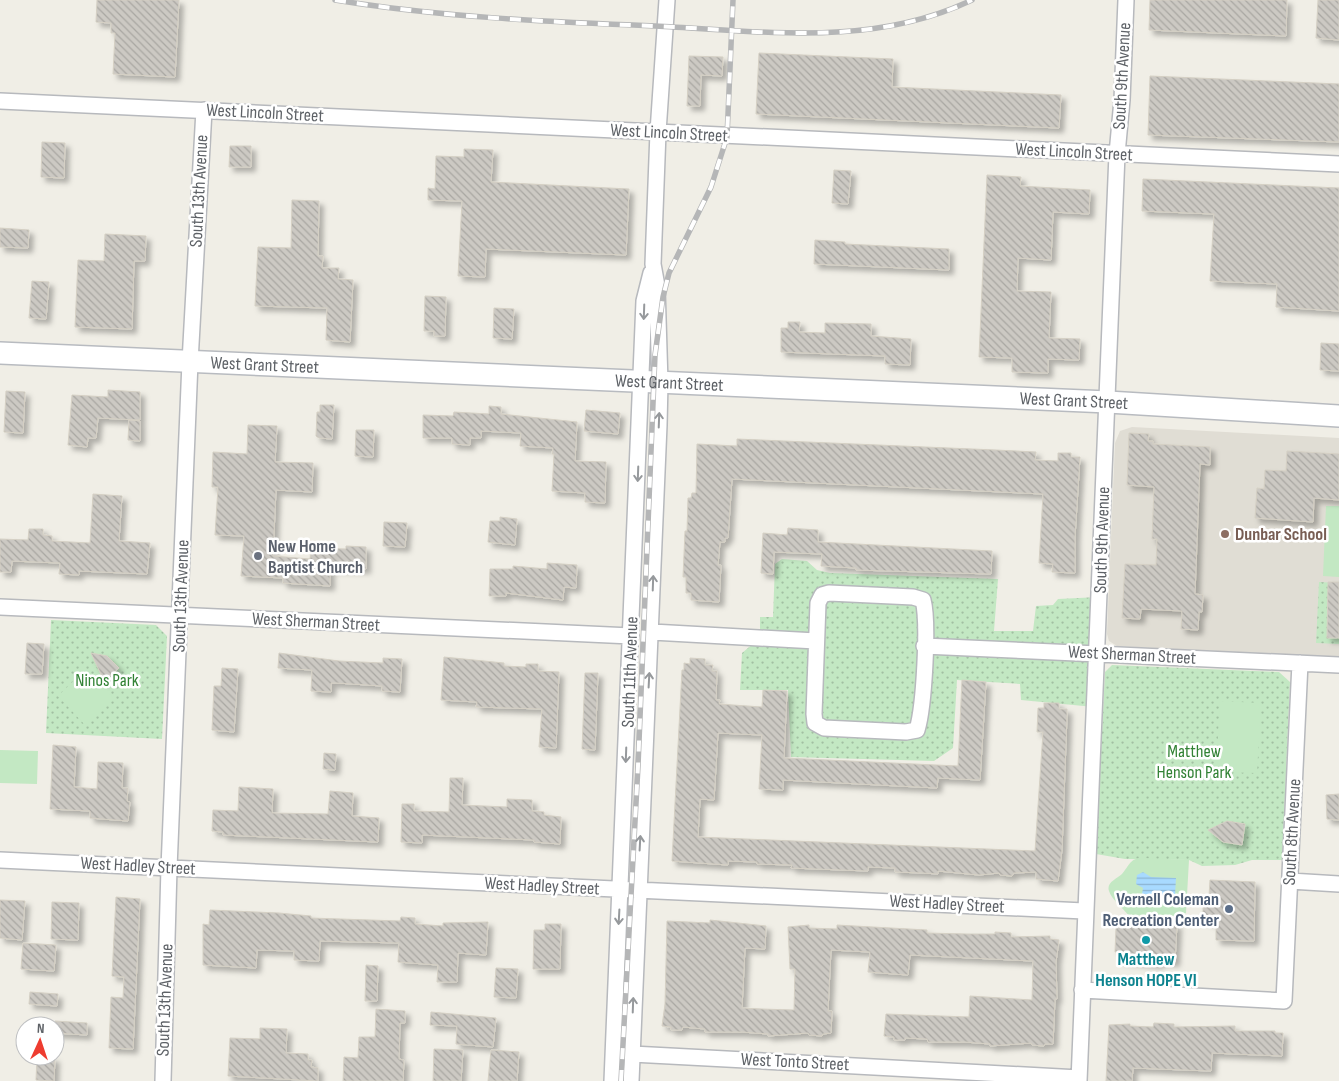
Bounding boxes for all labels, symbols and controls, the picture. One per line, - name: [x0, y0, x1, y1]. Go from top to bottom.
- street label: South 9th Avenue: [1109, 22, 1135, 130]
- street label: West Lincoln Street: [206, 99, 325, 127]
- street label: West Lincoln Street: [610, 119, 729, 147]
- street label: South 13th Avenue: [186, 134, 212, 248]
- street label: West Lincoln Street: [1015, 138, 1134, 166]
- one-way arrow: [639, 303, 649, 319]
- street label: West Grant Street: [210, 352, 320, 378]
- street label: West Grant Street: [615, 370, 725, 396]
- street label: West Grant Street: [1019, 388, 1129, 414]
- one-way arrow: [654, 413, 664, 429]
- one-way arrow: [633, 466, 642, 482]
- street label: South 9th Avenue: [1090, 486, 1114, 594]
- place label: Dunbar School: [1235, 524, 1327, 545]
- marker: Dunbar School: [1219, 528, 1231, 540]
- place label: New Home Baptist Church: [268, 536, 363, 578]
- street label: South 13th Avenue: [169, 539, 193, 653]
- marker: New Home Baptist Church: [252, 550, 264, 562]
- one-way arrow: [649, 575, 658, 591]
- street label: West Sherman Street: [251, 608, 381, 636]
- street label: South 11th Avenue: [618, 616, 642, 728]
- street label: West Sherman Street: [1067, 641, 1197, 669]
- park label: Ninos Park: [75, 670, 139, 691]
- one-way arrow: [644, 673, 653, 689]
- park label: Matthew Henson Park: [1157, 741, 1232, 783]
- one-way arrow: [622, 747, 631, 763]
- street label: South 8th Avenue: [1279, 778, 1305, 886]
- one-way arrow: [636, 835, 645, 851]
- street label: West Hadley Street: [80, 852, 197, 880]
- street label: West Hadley Street: [484, 872, 601, 900]
- place label: Vernell Coleman Recreation Center: [1102, 889, 1219, 931]
- street label: West Hadley Street: [889, 890, 1006, 918]
- marker: Vernell Coleman Recreation Center: [1223, 903, 1235, 915]
- one-way arrow: [615, 909, 624, 925]
- marker: Matthew Henson HOPE VI: [1140, 934, 1152, 946]
- street label: South 13th Avenue: [153, 943, 177, 1057]
- place label: Matthew Henson HOPE VI: [1095, 949, 1197, 991]
- one-way arrow: [629, 997, 638, 1013]
- north arrow: [15, 1016, 65, 1066]
- text: N: [36, 1020, 45, 1037]
- street label: West Tonto Street: [740, 1049, 850, 1075]

